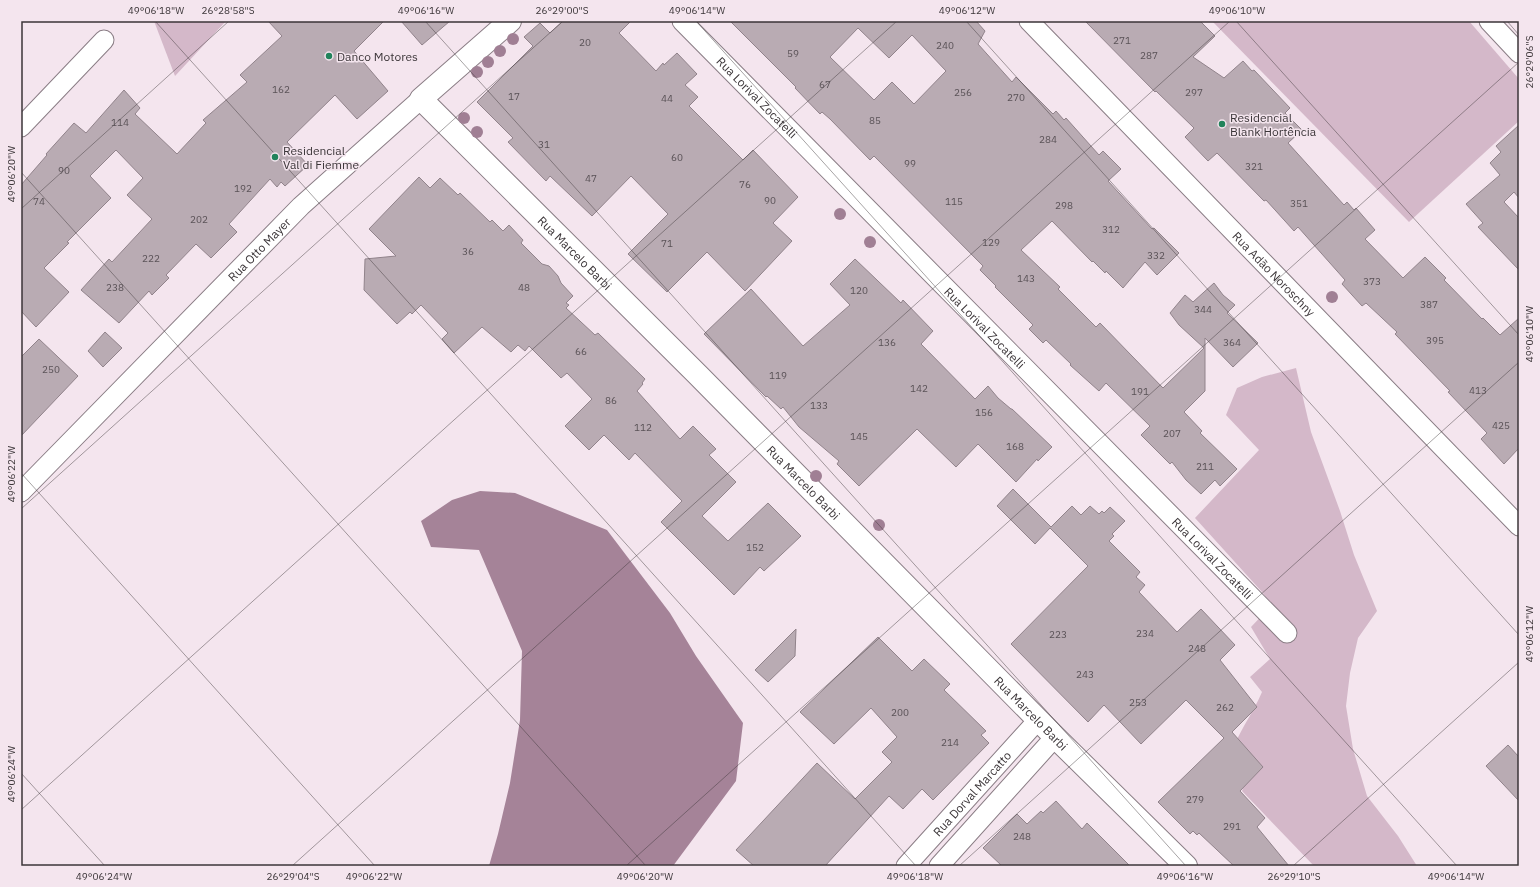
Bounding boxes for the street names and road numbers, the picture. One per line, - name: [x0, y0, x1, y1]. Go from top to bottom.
- street label: Rua Lorival Zocatelli: [714, 53, 801, 141]
- street label: Rua Marcelo Barbi: [535, 213, 615, 293]
- street label: Rua Otto Mayer: [224, 214, 294, 284]
- street label: Rua Adão Noroschny: [1230, 228, 1319, 319]
- street label: Rua Lorival Zocatelli: [942, 284, 1028, 371]
- street label: Rua Marcelo Barbi: [764, 442, 844, 523]
- street label: Rua Lorival Zocatelli: [1169, 514, 1256, 602]
- street label: Rua Marcelo Barbi: [991, 673, 1071, 753]
- street label: Rua Dorval Marcatto: [929, 747, 1014, 839]

